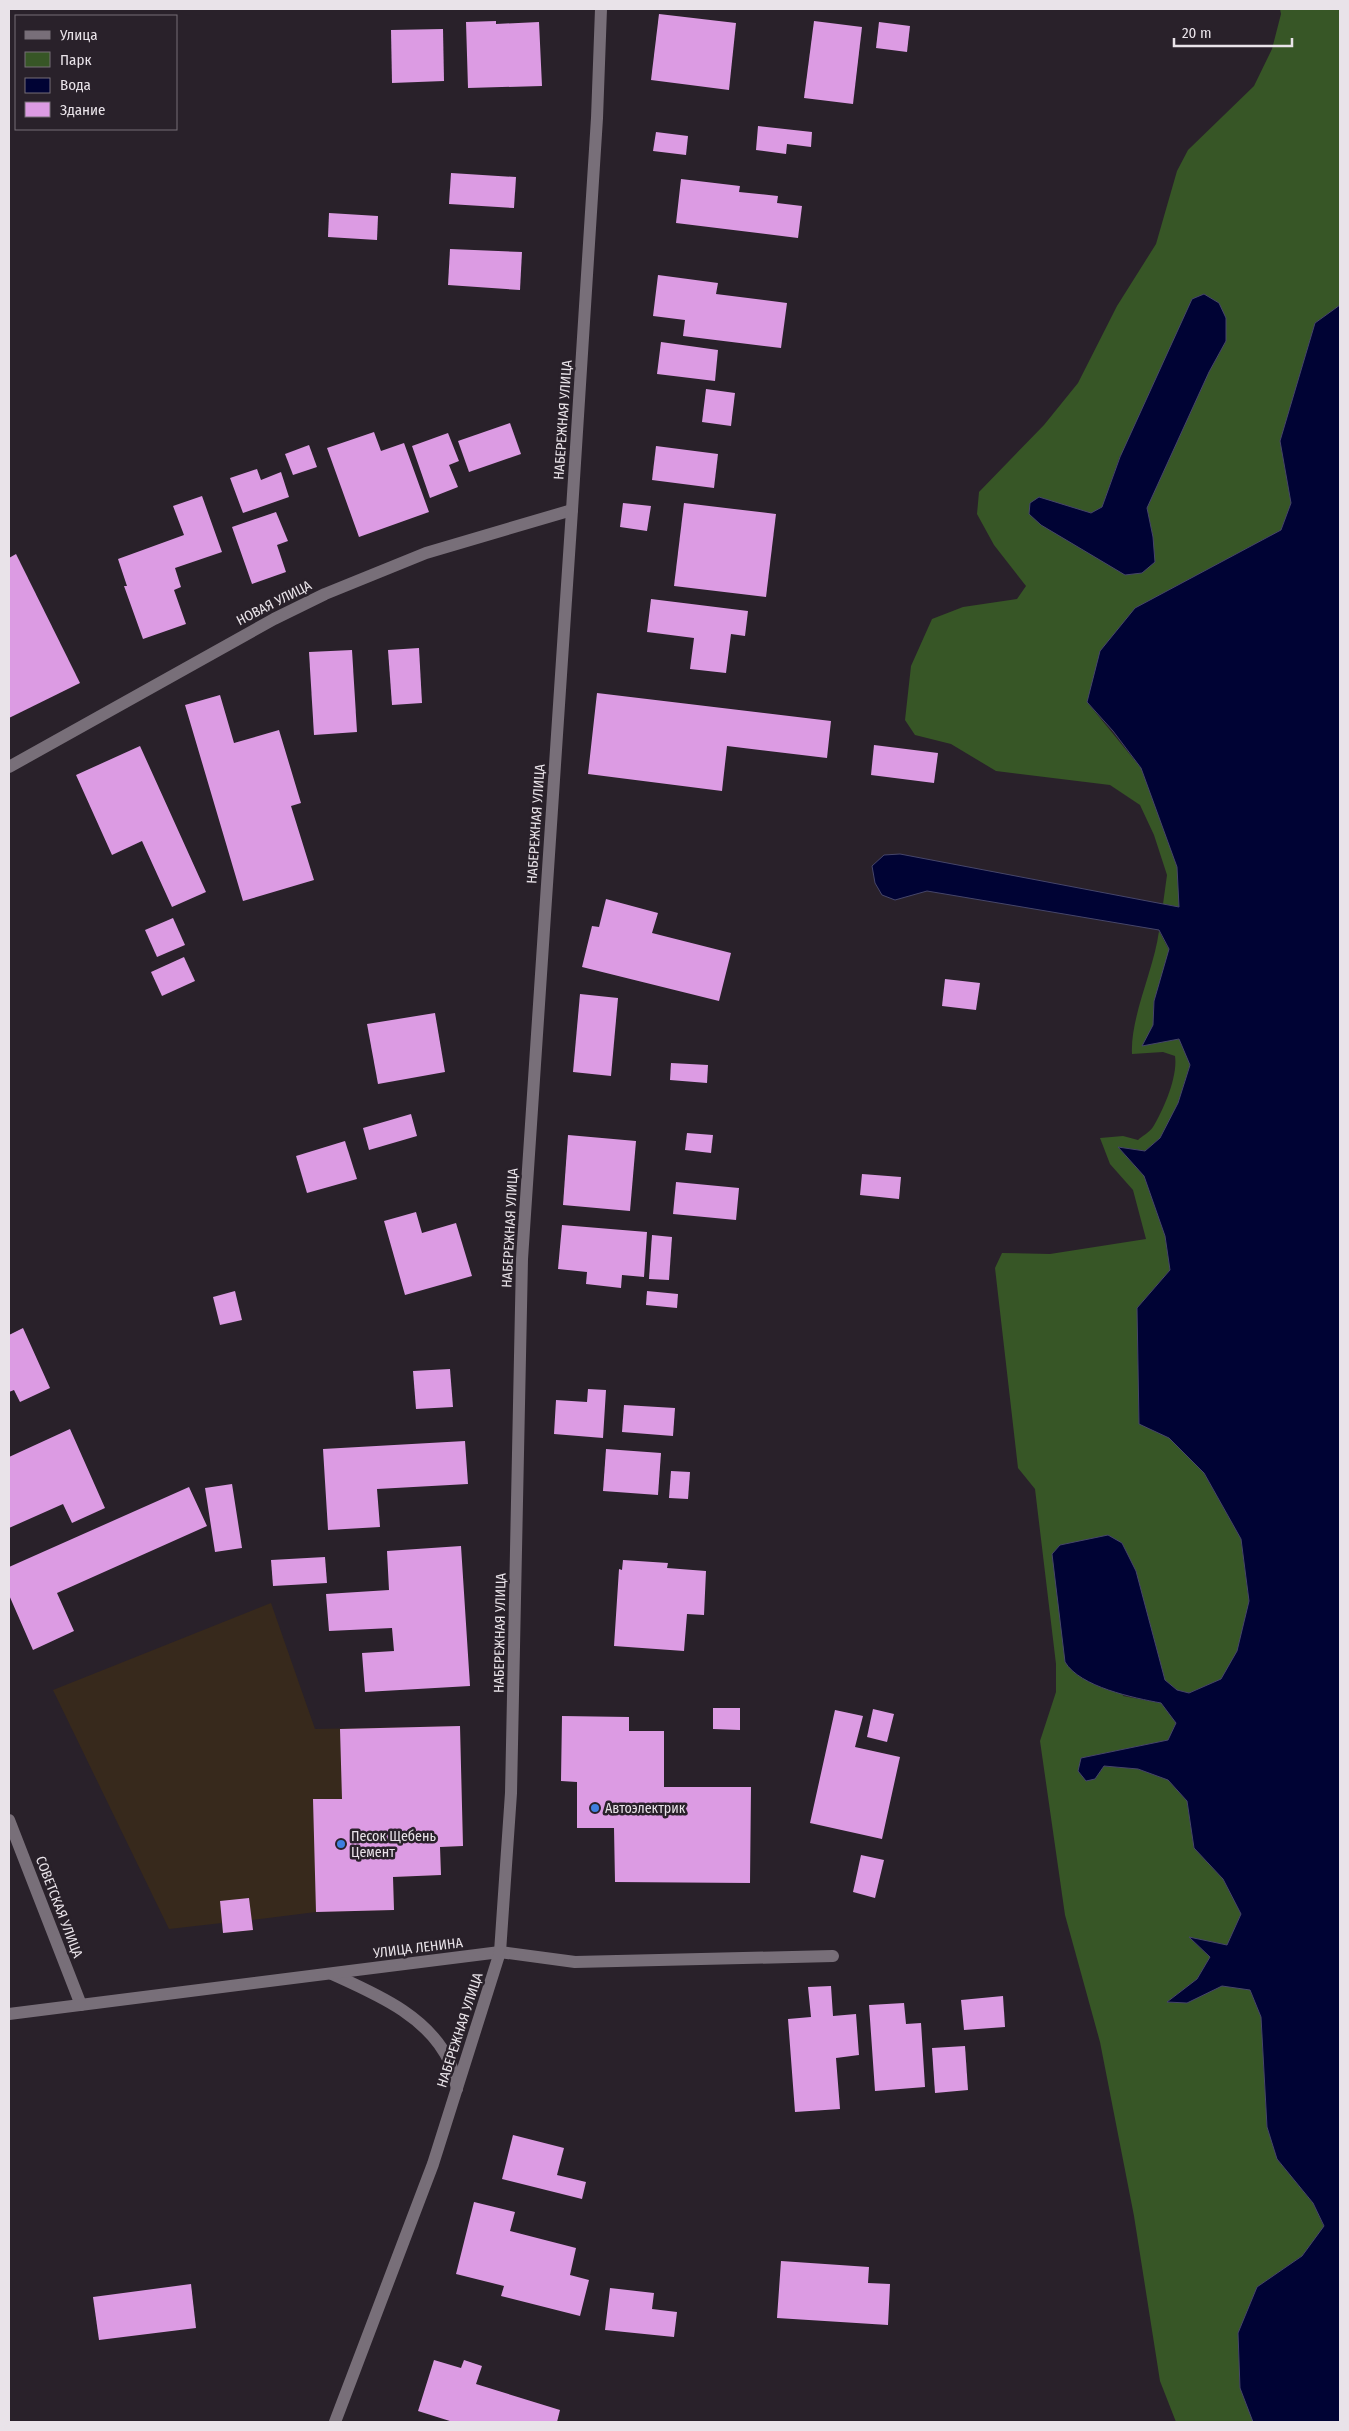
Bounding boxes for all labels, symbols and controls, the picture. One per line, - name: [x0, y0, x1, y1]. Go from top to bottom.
- legend: [15, 15, 178, 130]
- scale bar: [1174, 15, 1292, 47]
- text: 20 m: [1182, 24, 1212, 42]
- text: Улица: [59, 26, 98, 44]
- text: Парк: [60, 51, 91, 69]
- text: Вода: [60, 76, 91, 94]
- text: Здание: [60, 101, 106, 119]
- street label: НАБЕРЕЖНАЯ УЛИЦА: [550, 359, 576, 480]
- street label: НОВАЯ УЛИЦА: [233, 576, 315, 629]
- street label: НАБЕРЕЖНАЯ УЛИЦА: [523, 763, 549, 884]
- street label: НАБЕРЕЖНАЯ УЛИЦА: [498, 1167, 522, 1288]
- street label: НАБЕРЕЖНАЯ УЛИЦА: [490, 1572, 510, 1693]
- place label: Автоэлектрик: [605, 1800, 686, 1817]
- marker: Автоэлектрик: [589, 1802, 601, 1814]
- place label: Песок Щебень Цемент: [351, 1828, 436, 1861]
- marker: Песок Щебень Цемент: [335, 1838, 347, 1850]
- street label: СОВЕТСКАЯ УЛИЦА: [32, 1854, 86, 1961]
- street label: УЛИЦА ЛЕНИНА: [371, 1934, 464, 1962]
- street label: НАБЕРЕЖНАЯ УЛИЦА: [433, 1970, 487, 2090]

